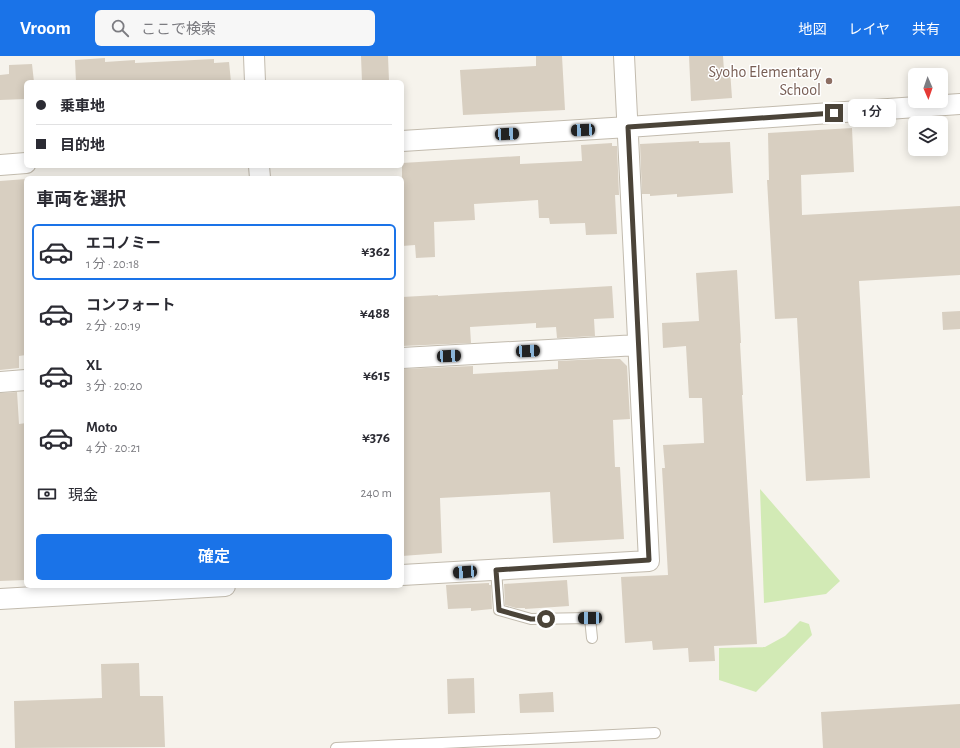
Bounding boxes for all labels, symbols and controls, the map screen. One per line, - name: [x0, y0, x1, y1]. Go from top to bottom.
- search box: [95, 10, 375, 46]
- icon: search: [109, 17, 131, 39]
- text: Vroom: [20, 19, 71, 38]
- text: ここで検索: [141, 22, 216, 37]
- text: 地図: [798, 23, 826, 37]
- text: レイヤ: [848, 23, 890, 37]
- text: 共有: [912, 23, 940, 37]
- place label: Syoho Elementary School: [709, 64, 821, 98]
- north arrow: [908, 68, 948, 108]
- map controls: [908, 68, 948, 156]
- marker: Syoho Elementary School: [824, 76, 834, 86]
- text: 乗車地: [60, 99, 105, 114]
- callout: 1 分: [848, 99, 896, 127]
- route end: [825, 104, 843, 122]
- text: 1 分: [862, 106, 882, 119]
- button: layers: [908, 116, 948, 156]
- car: [571, 123, 595, 137]
- car: [495, 127, 519, 141]
- text: 目的地: [60, 138, 105, 153]
- text: 車両を選択: [36, 191, 126, 209]
- icon: car: [38, 234, 74, 270]
- text: エコノミー: [86, 236, 161, 251]
- text: ¥362: [361, 244, 390, 259]
- text: 1 分 · 20:18: [86, 258, 139, 271]
- icon: car: [38, 296, 74, 332]
- text: コンフォート: [86, 298, 176, 313]
- text: ¥488: [360, 306, 390, 321]
- text: 2 分 · 20:19: [86, 320, 141, 333]
- car: [516, 344, 540, 358]
- car: [437, 349, 461, 363]
- icon: car: [38, 358, 74, 394]
- text: XL: [86, 358, 102, 373]
- text: ¥615: [363, 368, 390, 383]
- text: 3 分 · 20:20: [86, 380, 142, 393]
- icon: car: [38, 420, 74, 456]
- text: Moto: [86, 420, 118, 435]
- text: ¥376: [362, 430, 390, 445]
- text: 4 分 · 20:21: [86, 442, 141, 455]
- icon: cash: [36, 483, 58, 505]
- text: 240 m: [360, 487, 392, 500]
- text: 現金: [68, 488, 98, 503]
- button: 確定: [36, 534, 392, 580]
- car: [453, 565, 477, 579]
- route start: [537, 610, 555, 628]
- car: [578, 612, 602, 624]

